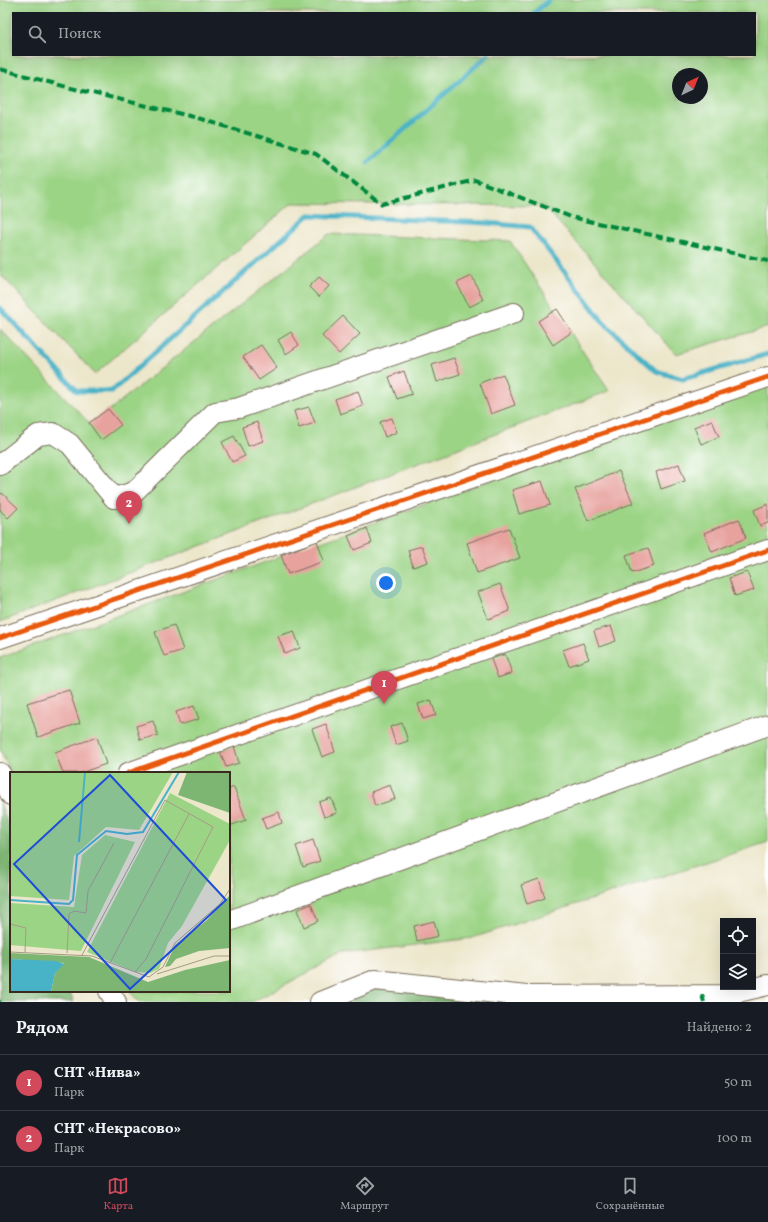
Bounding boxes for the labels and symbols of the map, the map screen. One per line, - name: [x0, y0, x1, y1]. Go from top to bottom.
- north arrow: [672, 68, 708, 104]
- pin: 2: [116, 491, 142, 524]
- your location: [376, 573, 396, 593]
- pin: 1: [371, 671, 397, 704]
- inset map: [10, 772, 230, 992]

